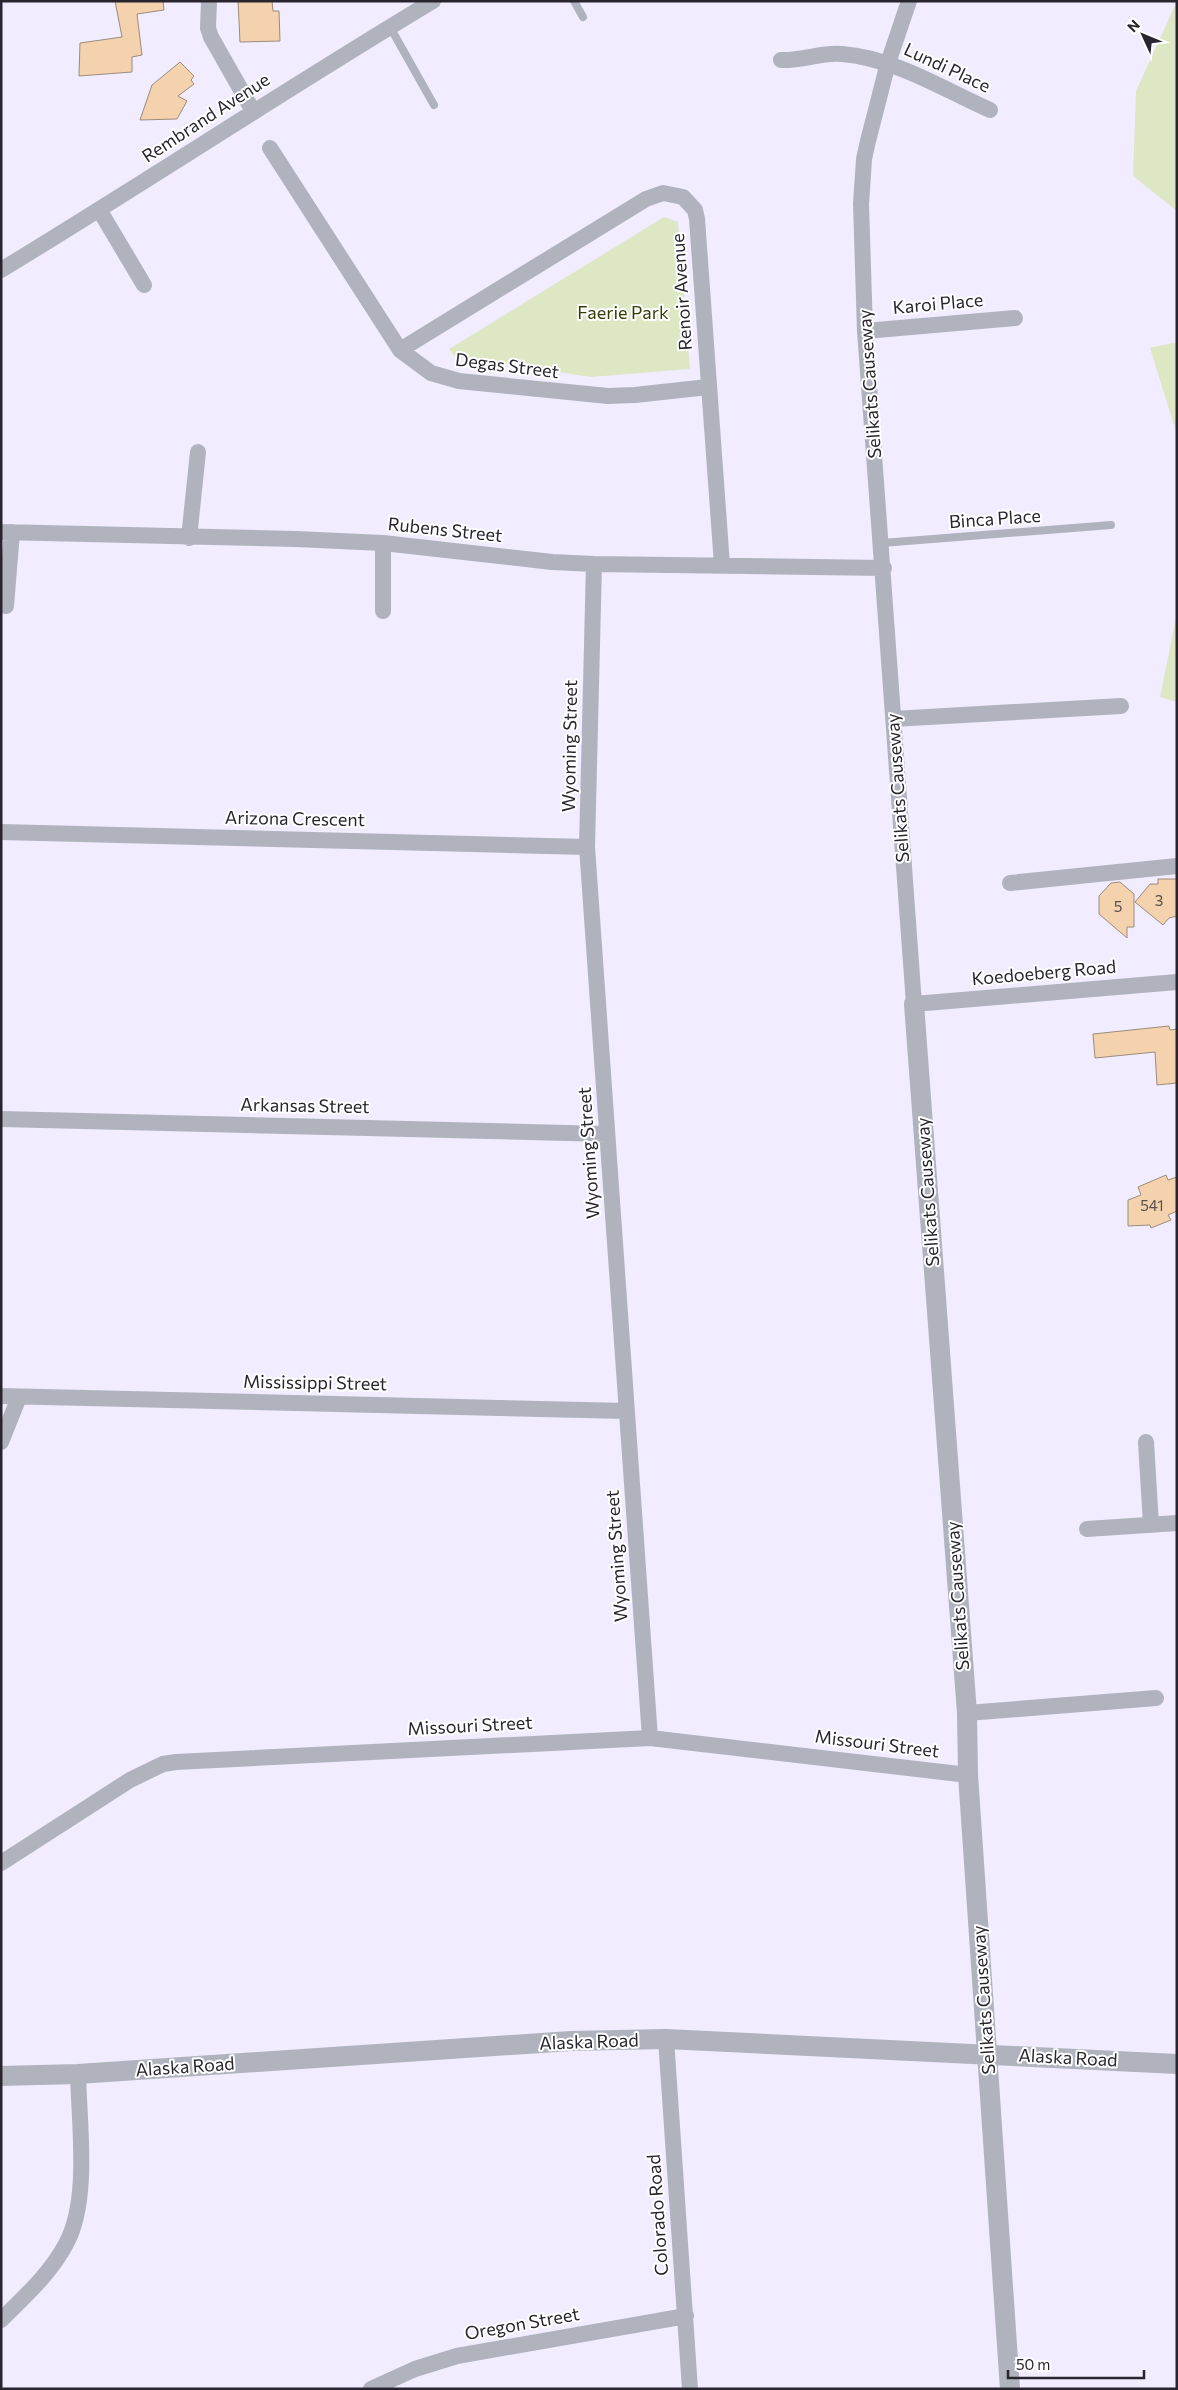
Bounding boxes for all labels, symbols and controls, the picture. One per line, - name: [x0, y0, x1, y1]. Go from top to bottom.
- north arrow: [1118, 10, 1168, 60]
- text: N: [1124, 16, 1143, 35]
- street label: Lundi Place: [901, 38, 994, 97]
- street label: Rembrand Avenue: [137, 68, 273, 167]
- street label: Renoir Avenue: [666, 233, 696, 351]
- street label: Karoi Place: [892, 288, 984, 318]
- park label: Faerie Park: [577, 301, 669, 323]
- street label: Selikats Causeway: [853, 309, 885, 459]
- street label: Degas Street: [454, 348, 560, 382]
- street label: Binca Place: [948, 504, 1042, 532]
- street label: Rubens Street: [387, 512, 503, 546]
- street label: Wyoming Street: [557, 680, 581, 812]
- street label: Selikats Causeway: [881, 713, 913, 863]
- street label: Arizona Crescent: [225, 806, 365, 830]
- house number: 3: [1155, 891, 1163, 909]
- house number: 5: [1114, 897, 1122, 915]
- street label: Koedoeberg Road: [971, 955, 1117, 989]
- street label: Wyoming Street: [572, 1086, 604, 1220]
- street label: Arkansas Street: [240, 1093, 370, 1117]
- street label: Selikats Causeway: [911, 1117, 943, 1267]
- house number: 541: [1140, 1196, 1164, 1214]
- street label: Mississippi Street: [243, 1370, 387, 1394]
- street label: Wyoming Street: [600, 1489, 632, 1623]
- street label: Selikats Causeway: [941, 1521, 973, 1671]
- street label: Missouri Street: [407, 1711, 533, 1739]
- street label: Missouri Street: [814, 1724, 941, 1762]
- street label: Selikats Causeway: [967, 1925, 999, 2075]
- street label: Alaska Road: [539, 2028, 639, 2054]
- street label: Alaska Road: [1018, 2043, 1118, 2071]
- street label: Alaska Road: [135, 2052, 235, 2080]
- street label: Colorado Road: [642, 2154, 672, 2276]
- street label: Oregon Street: [463, 2302, 581, 2344]
- scale bar: [1008, 2348, 1144, 2380]
- text: 50 m: [1016, 2355, 1050, 2373]

